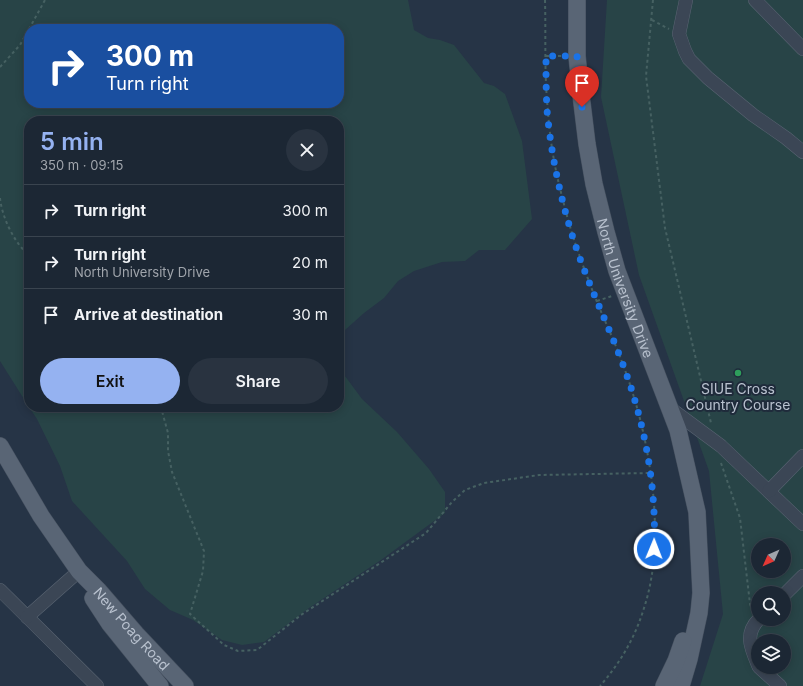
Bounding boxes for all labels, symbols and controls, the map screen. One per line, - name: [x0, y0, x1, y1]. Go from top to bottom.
- text: 300 m: [106, 39, 194, 73]
- icon: right: [40, 40, 92, 92]
- pin: [565, 66, 599, 107]
- icon: arrive: [571, 72, 593, 94]
- text: Turn right: [106, 73, 189, 94]
- text: 5 min: [40, 127, 104, 156]
- button: close: [286, 129, 328, 171]
- text: 350 m · 09:15: [40, 157, 123, 173]
- icon: right: [40, 200, 62, 222]
- text: Turn right: [74, 201, 146, 220]
- text: 300 m: [282, 201, 328, 220]
- street label: North University Drive: [594, 216, 658, 360]
- text: Turn right: [74, 245, 146, 264]
- icon: right: [40, 252, 62, 274]
- text: 20 m: [292, 253, 328, 272]
- text: North University Drive: [74, 264, 210, 280]
- icon: arrive: [40, 304, 62, 326]
- text: Arrive at destination: [74, 305, 223, 324]
- text: 30 m: [292, 305, 328, 324]
- button: Exit: [40, 358, 180, 404]
- button: Share: [188, 358, 328, 404]
- marker: SIUE Cross Country Course: [733, 368, 743, 378]
- place label: SIUE Cross Country Course: [686, 380, 790, 413]
- position arrow: [633, 528, 675, 570]
- north arrow: [751, 538, 791, 578]
- map controls: [751, 538, 791, 674]
- street label: New Poag Road: [91, 583, 174, 673]
- button: search: [751, 586, 791, 626]
- button: layers: [751, 634, 791, 674]

